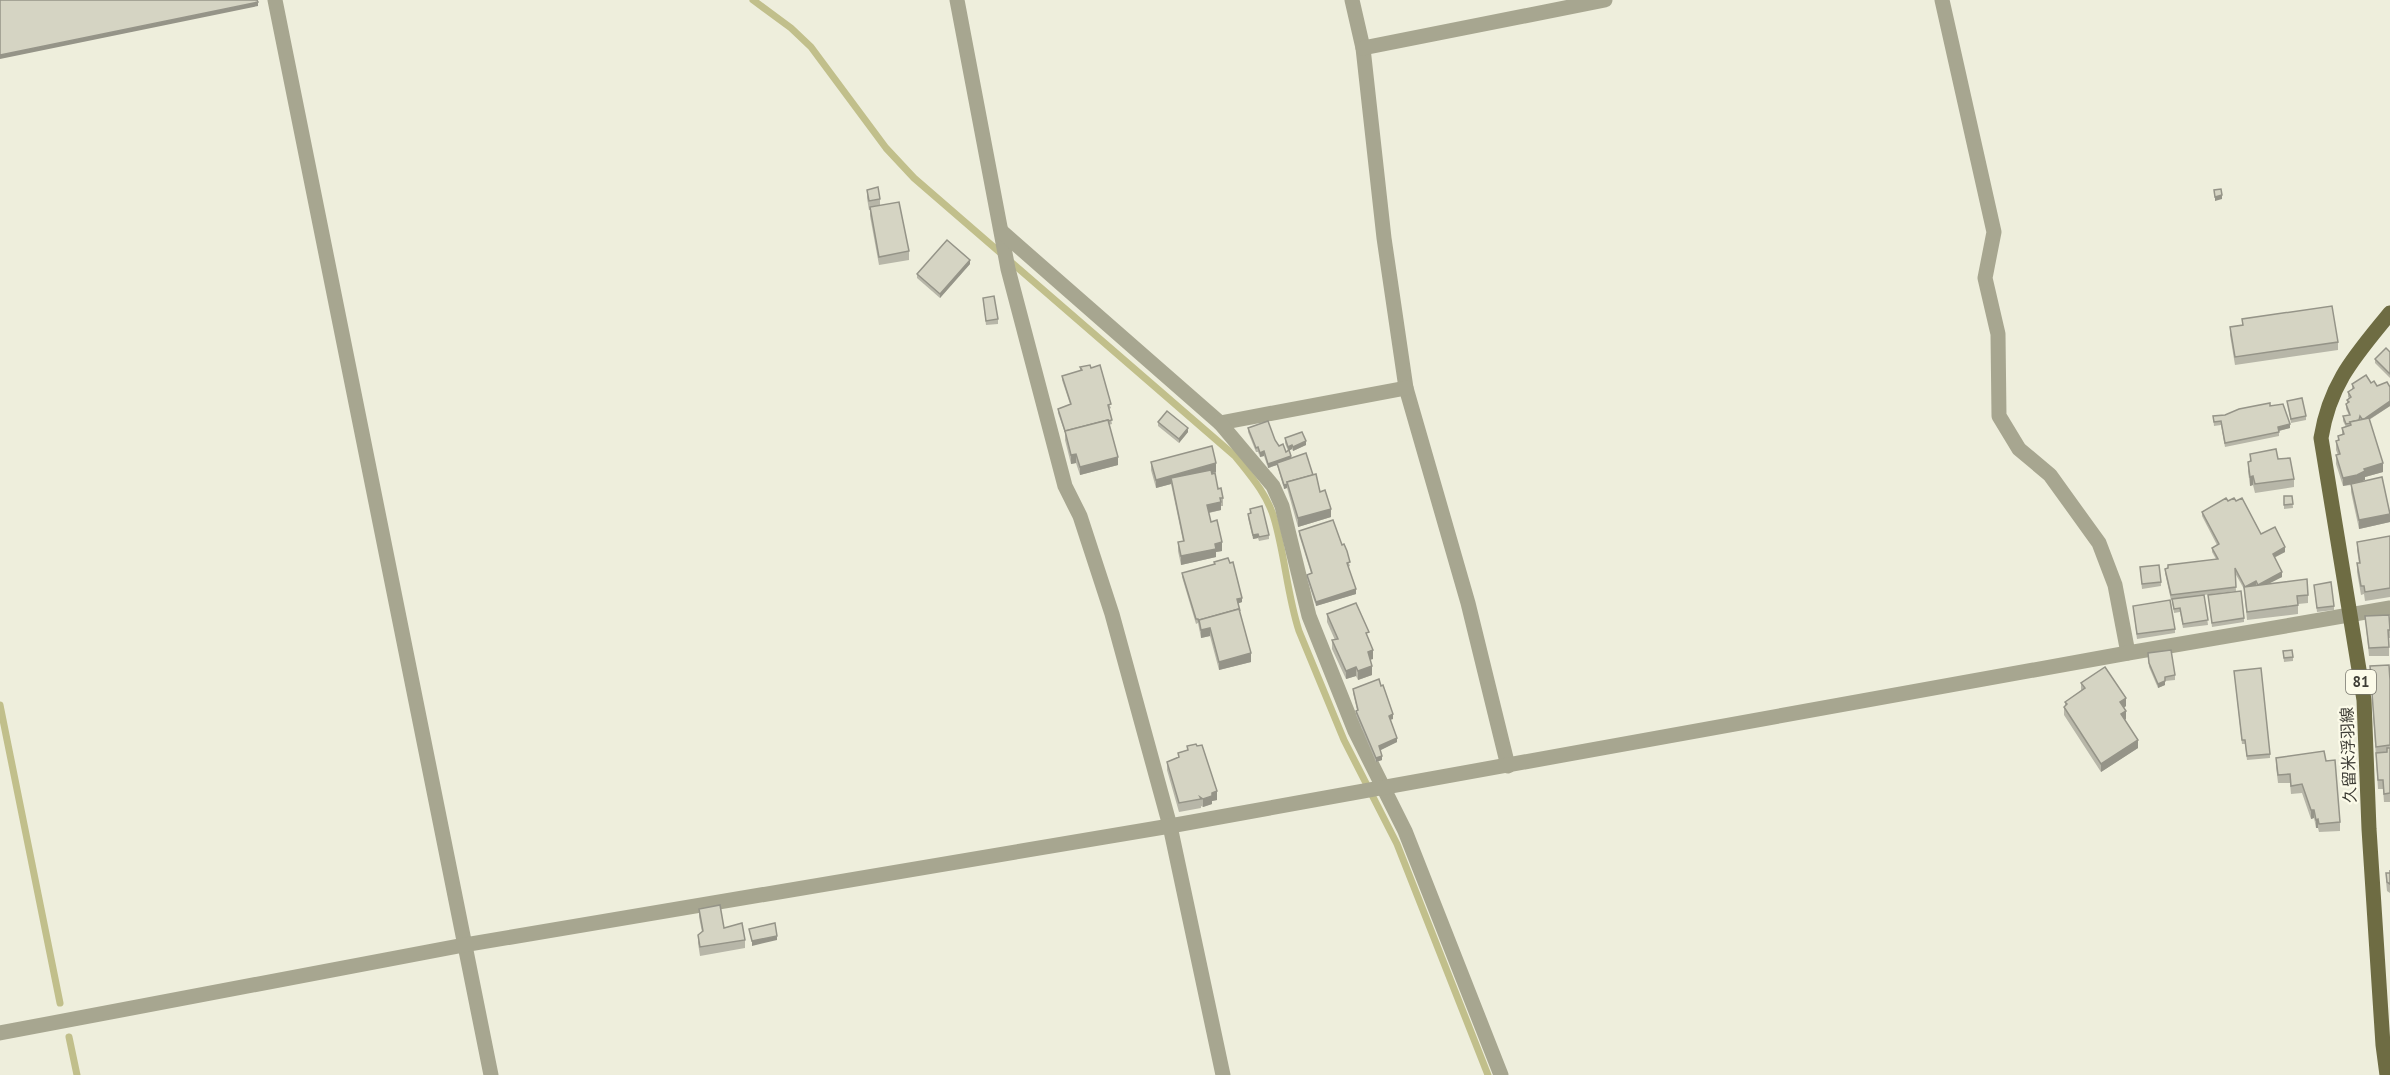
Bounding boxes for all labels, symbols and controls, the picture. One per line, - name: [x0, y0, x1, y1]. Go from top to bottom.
- road number: 81: [2346, 670, 2376, 694]
- street label: 久留米浮羽線: [2336, 707, 2360, 803]

